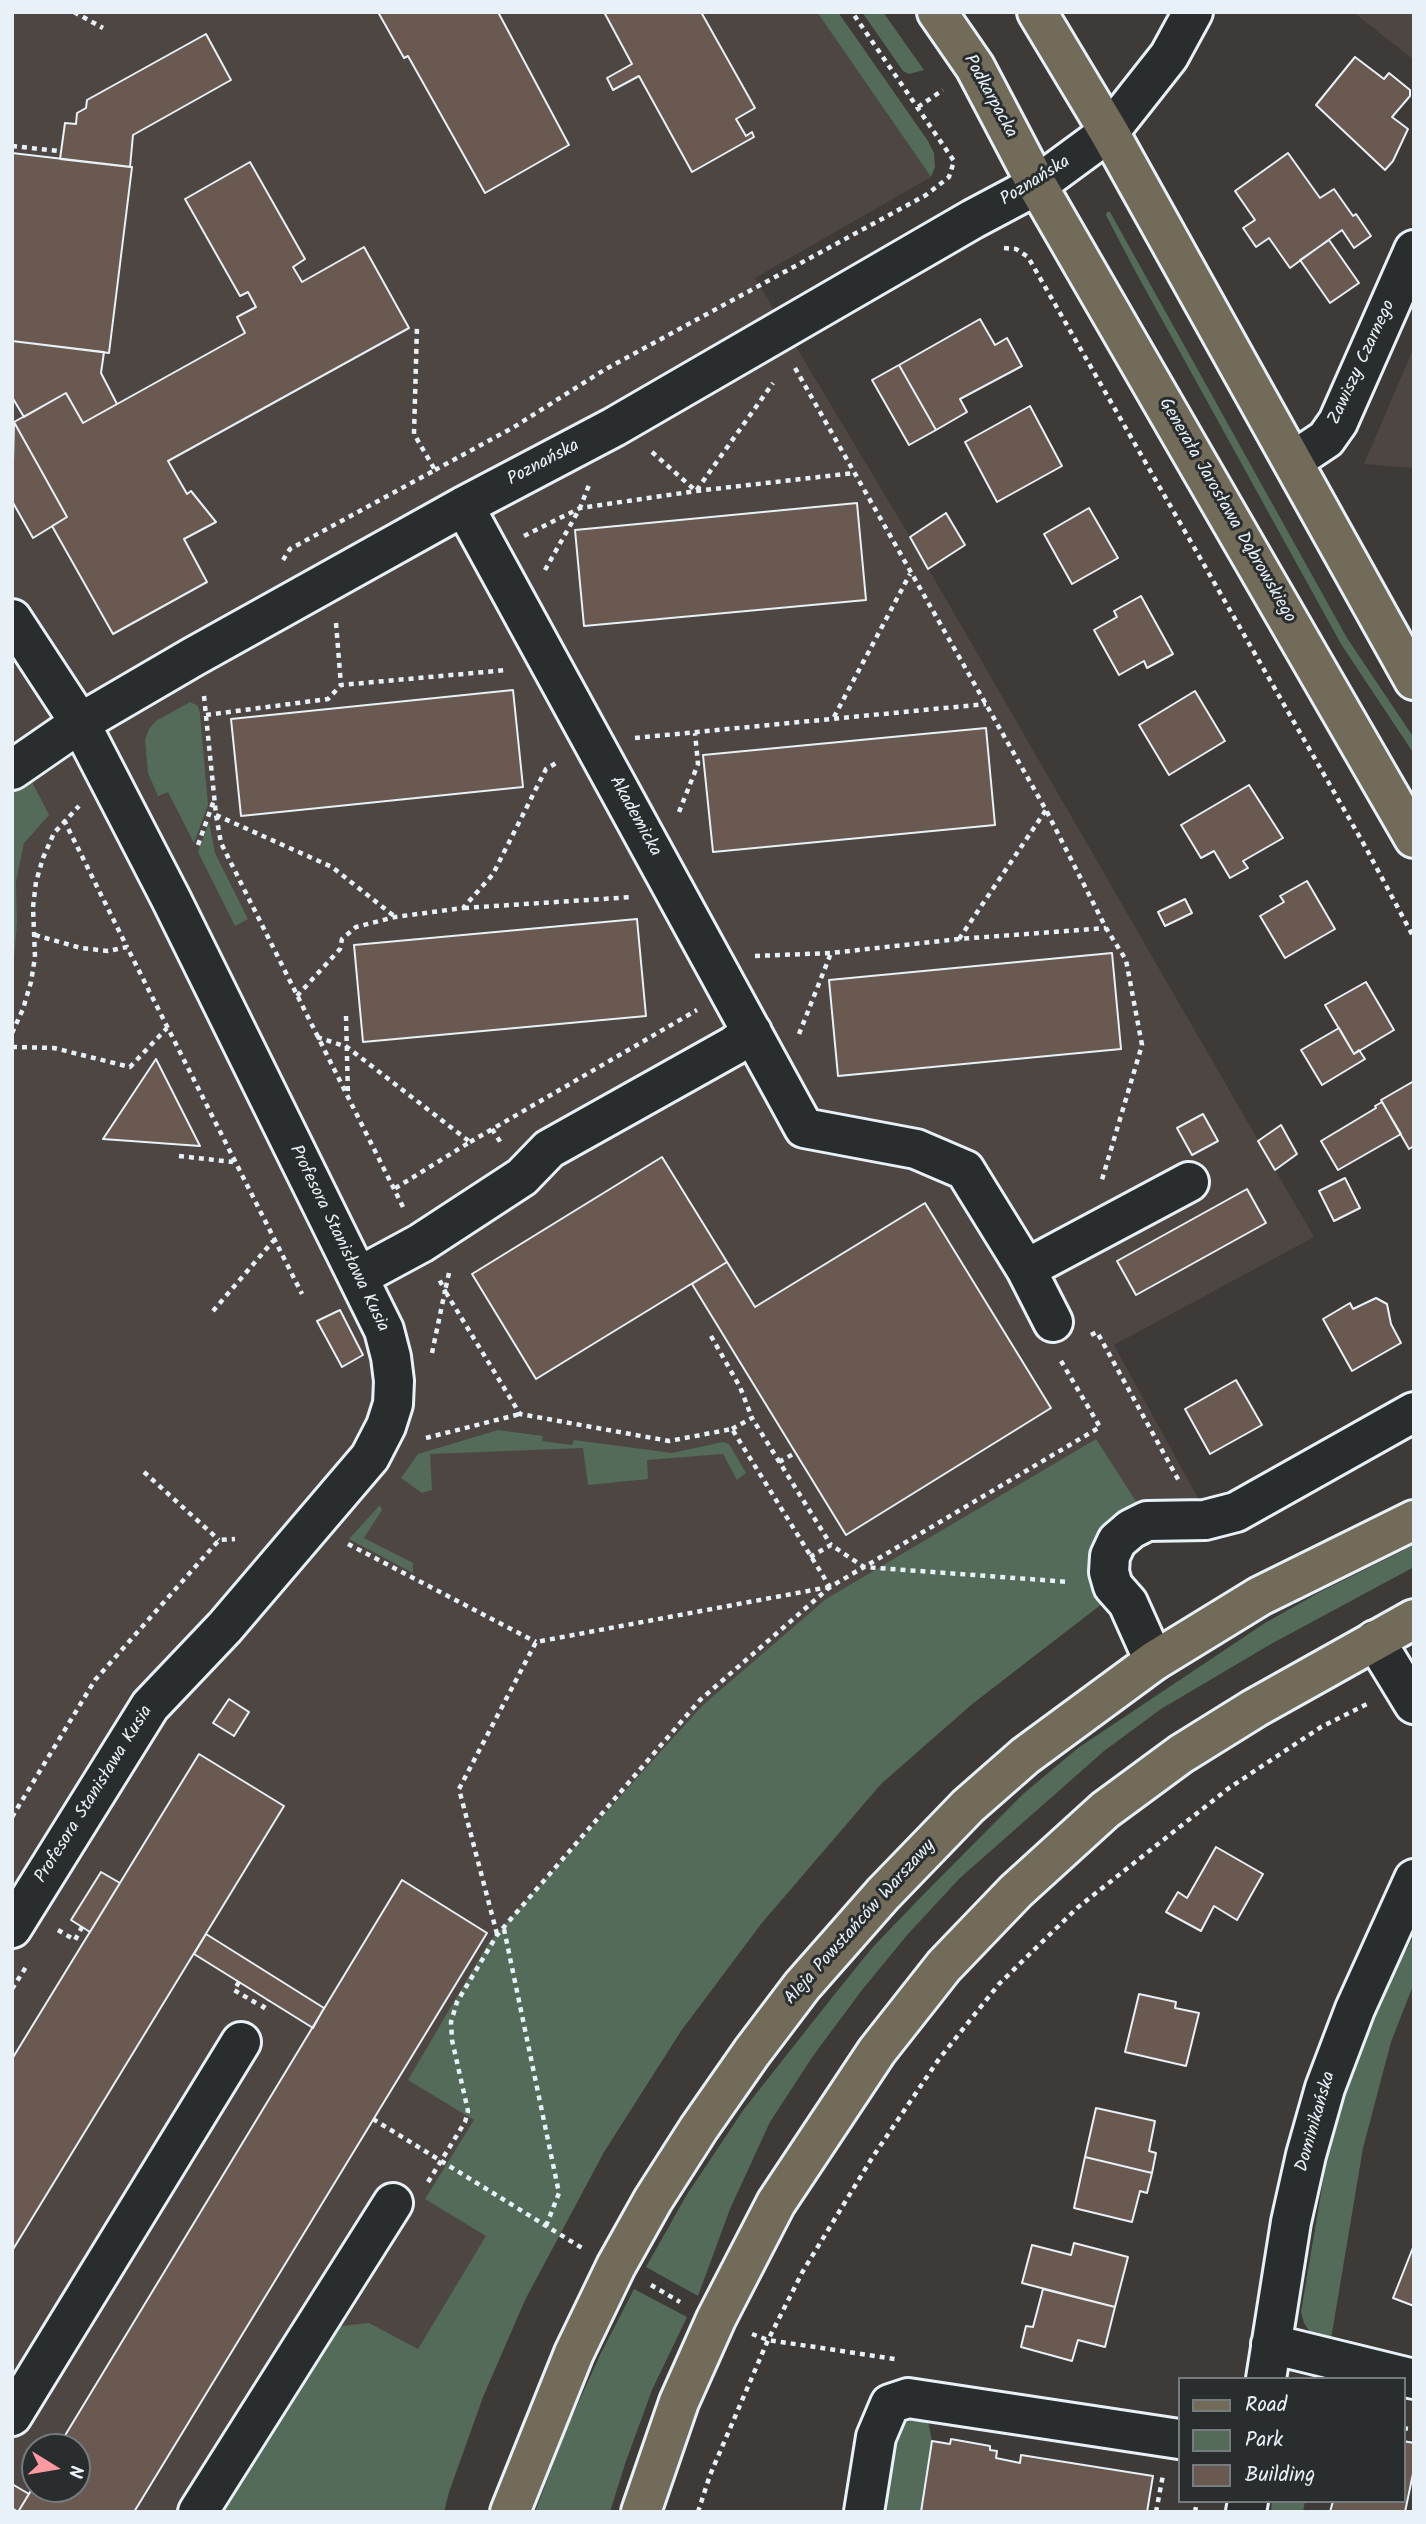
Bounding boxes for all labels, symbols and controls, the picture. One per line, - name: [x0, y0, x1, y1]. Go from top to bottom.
- street label: Podkarpacka: [957, 52, 1021, 142]
- street label: Poznańska: [997, 152, 1075, 212]
- street label: Zawiszy Czarnego: [1325, 297, 1401, 429]
- street label: Generała Jarosława Dąbrowskiego: [1153, 395, 1299, 627]
- street label: Poznańska: [504, 436, 584, 492]
- street label: Akademicka: [603, 773, 665, 861]
- street label: Profesora Stanisława Kusia: [283, 1142, 393, 1336]
- street label: Profesora Stanisława Kusia: [31, 1702, 159, 1888]
- street label: Aleja Powstańców Warszawy: [781, 1836, 941, 2010]
- street label: Dominikańska: [1292, 2069, 1342, 2175]
- legend: [1178, 2377, 1405, 2503]
- text: Road: [1245, 2389, 1287, 2422]
- text: Park: [1245, 2424, 1283, 2457]
- north arrow: [21, 2433, 91, 2503]
- text: Building: [1245, 2459, 1315, 2492]
- text: N: [59, 2463, 91, 2480]

